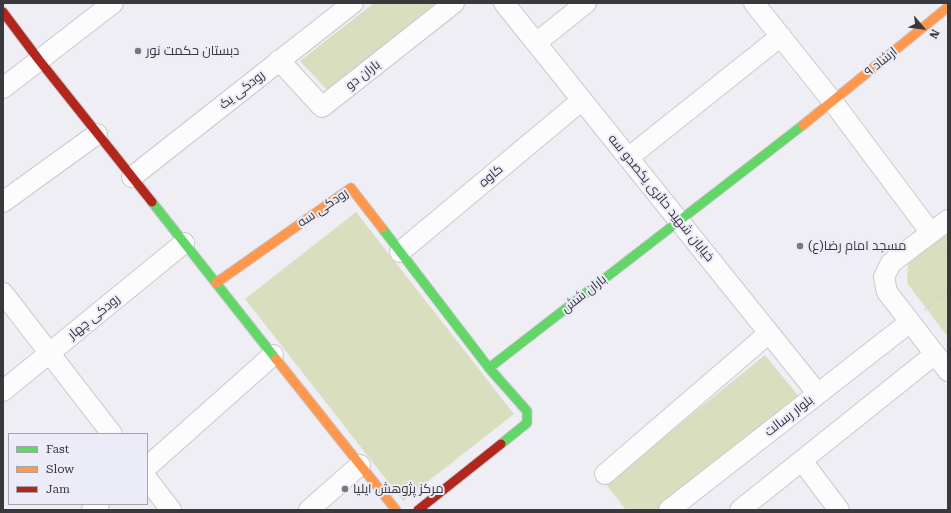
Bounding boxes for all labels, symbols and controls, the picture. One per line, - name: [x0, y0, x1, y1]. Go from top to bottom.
- north arrow: [903, 8, 943, 48]
- text: N: [926, 27, 942, 41]
- place label: دبستان حکمت نور: [146, 43, 239, 59]
- street label: ارشاد ۹: [861, 44, 901, 80]
- marker: دبستان حکمت نور: [133, 46, 143, 56]
- street label: باران دو: [343, 57, 383, 93]
- street label: رودکی یک: [216, 67, 268, 113]
- street label: خیابان شهید حائری یکصدو سه: [605, 131, 717, 265]
- street label: کاوه: [476, 161, 506, 191]
- street label: رودکی سه: [295, 185, 351, 231]
- place label: مسجد امام رضا(ع): [808, 238, 906, 254]
- marker: مسجد امام رضا(ع): [795, 241, 805, 251]
- street label: باران شش: [558, 271, 610, 317]
- street label: رودکی چهار: [65, 291, 123, 343]
- street label: بلوار رسالت: [762, 392, 816, 440]
- legend: [8, 433, 148, 505]
- text: Fast: [46, 442, 69, 456]
- text: Slow: [46, 462, 74, 476]
- place label: مرکز پژوهش ایلیا: [353, 481, 443, 497]
- text: Jam: [46, 482, 70, 496]
- marker: مرکز پژوهش ایلیا: [340, 484, 350, 494]

